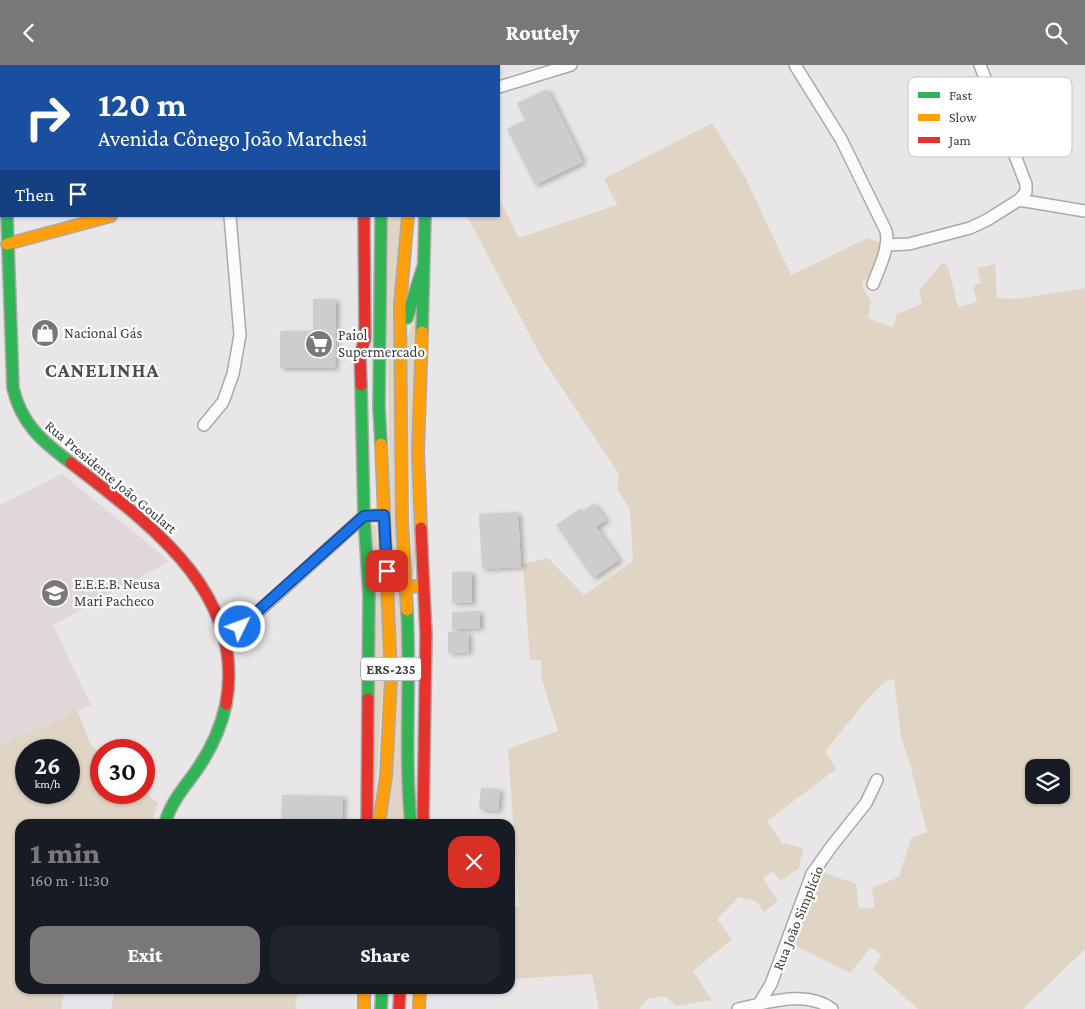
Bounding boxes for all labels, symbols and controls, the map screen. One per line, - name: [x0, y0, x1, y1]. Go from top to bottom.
- icon: back: [15, 19, 43, 47]
- icon: search: [1042, 19, 1070, 47]
- text: Routely: [506, 20, 579, 45]
- legend: [908, 77, 1072, 157]
- icon: right: [15, 85, 80, 150]
- text: 120 m: [98, 85, 187, 124]
- text: Fast: [949, 87, 973, 103]
- text: Slow: [949, 109, 977, 125]
- text: Avenida Cônego João Marchesi: [98, 126, 367, 151]
- text: Jam: [947, 132, 971, 148]
- icon: arrive: [64, 180, 92, 208]
- text: Then: [15, 184, 54, 205]
- shop icon: Nacional Gás: [30, 318, 60, 348]
- place label: Nacional Gás: [64, 325, 142, 341]
- place label: Paiol Supermercado: [338, 327, 425, 361]
- supermarket icon: Paiol Supermercado: [304, 329, 334, 359]
- district label: CANELINHA: [45, 359, 159, 381]
- street label: Rua Presidente João Goulart: [41, 417, 181, 538]
- pin: [366, 550, 408, 592]
- icon: arrive: [373, 557, 401, 585]
- place label: E.E.E.B. Neusa Mari Pacheco: [74, 576, 160, 609]
- school or university icon: E.E.E.B. Neusa Mari Pacheco: [40, 578, 70, 608]
- position arrow: [213, 600, 265, 652]
- road number: ERS-235: [361, 657, 421, 681]
- speed limit sign: 30: [90, 739, 155, 804]
- text: 26: [34, 752, 61, 779]
- map controls: [1025, 759, 1070, 804]
- button: layers: [1025, 759, 1070, 804]
- text: km/h: [35, 777, 60, 791]
- text: 1 min: [30, 836, 100, 869]
- button: close: [448, 836, 500, 888]
- street label: Rua João Simplício: [770, 863, 827, 973]
- text: 160 m · 11:30: [30, 872, 109, 889]
- button: Exit: [30, 926, 260, 984]
- button: Share: [270, 926, 500, 984]

